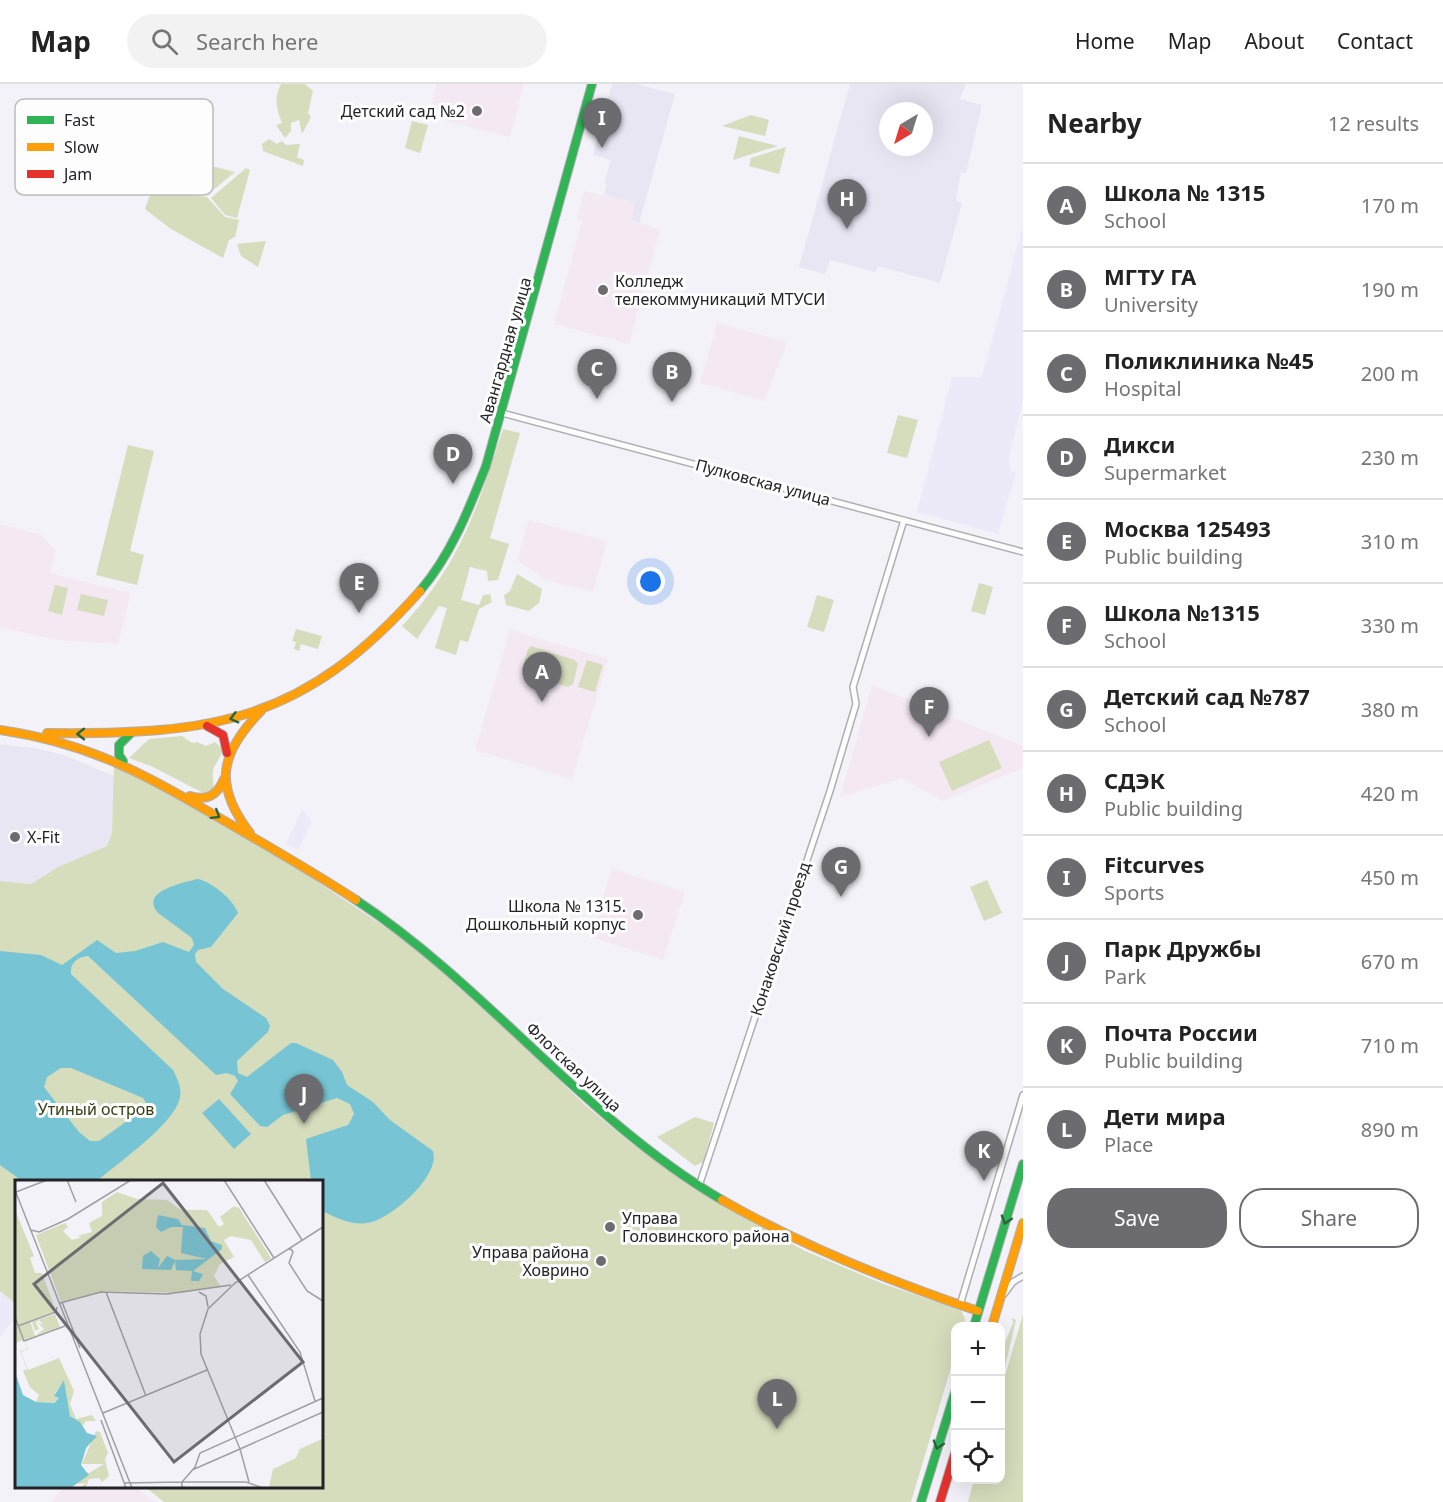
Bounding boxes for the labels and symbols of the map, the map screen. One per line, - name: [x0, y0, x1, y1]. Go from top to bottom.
- pin: I: [582, 98, 622, 148]
- legend: [15, 99, 213, 195]
- place label: Детский сад №2: [341, 100, 465, 122]
- north arrow: [879, 102, 933, 156]
- marker: Детский сад №2: [470, 104, 484, 118]
- text: Fast: [64, 109, 95, 131]
- text: Slow: [64, 136, 99, 158]
- text: Jam: [62, 163, 92, 185]
- pin: H: [828, 180, 866, 229]
- place label: Колледж телекоммуникаций МТУСИ: [615, 270, 825, 310]
- street label: Авангардная улица: [474, 275, 536, 425]
- marker: Колледж телекоммуникаций МТУСИ: [596, 283, 610, 297]
- pin: C: [578, 350, 616, 399]
- pin: B: [652, 352, 692, 402]
- pin: D: [434, 434, 472, 484]
- street label: Пулковская улица: [693, 453, 833, 511]
- pin: E: [340, 564, 378, 613]
- your location: [636, 567, 665, 596]
- pin: A: [522, 652, 562, 702]
- pin: F: [910, 688, 948, 737]
- one-way arrow: [229, 710, 239, 723]
- one-way arrow: [76, 727, 85, 740]
- one-way arrow: [210, 807, 220, 819]
- place label: X-Fit: [27, 826, 60, 848]
- marker: X-Fit: [8, 830, 22, 844]
- pin: G: [822, 848, 860, 897]
- street label: Конаковский проезд: [745, 859, 815, 1019]
- place label: Школа № 1315. Дошкольный корпус: [466, 895, 626, 935]
- marker: Школа № 1315. Дошкольный корпус: [631, 908, 645, 922]
- street label: Флотская улица: [522, 1017, 626, 1117]
- pin: J: [284, 1074, 324, 1124]
- park label: Утиный остров: [38, 1098, 154, 1120]
- pin: K: [964, 1132, 1004, 1181]
- inset map: [15, 1180, 322, 1487]
- place label: Управа Головинского района: [622, 1207, 790, 1247]
- one-way arrow: [1001, 1214, 1013, 1225]
- marker: Управа Головинского района: [603, 1220, 617, 1234]
- place label: Управа района Ховрино: [472, 1241, 589, 1281]
- marker: Управа района Ховрино: [594, 1254, 608, 1268]
- pin: L: [758, 1380, 796, 1429]
- one-way arrow: [933, 1439, 945, 1450]

